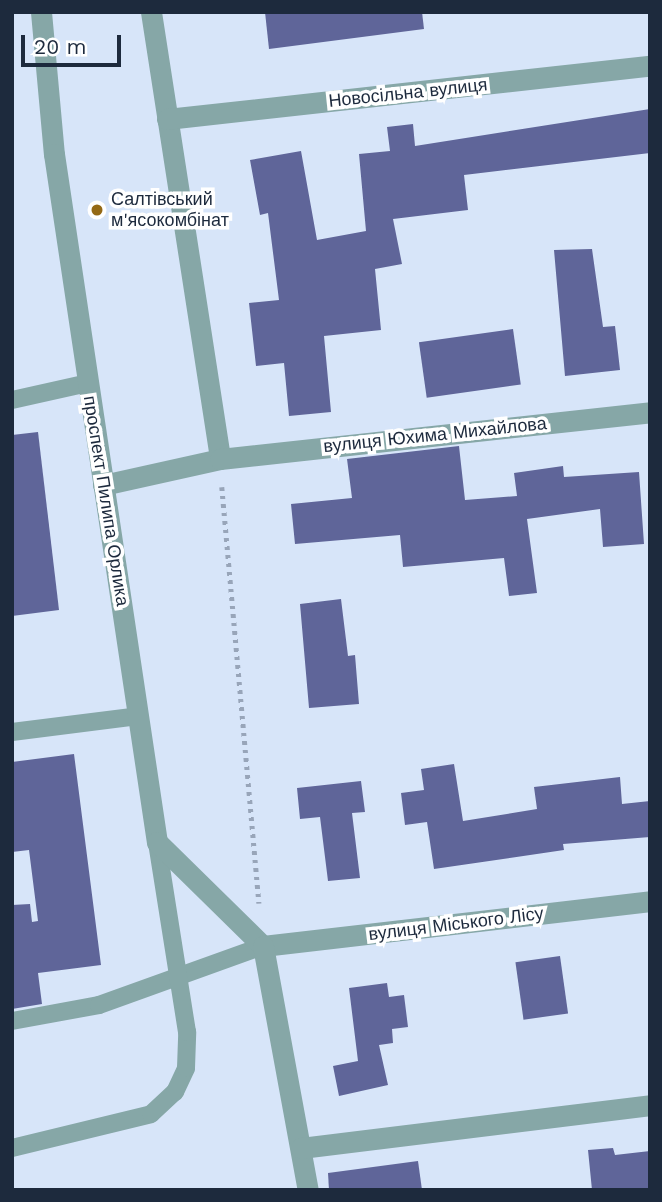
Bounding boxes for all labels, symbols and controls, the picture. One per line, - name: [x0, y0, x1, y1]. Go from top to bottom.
- scale bar: [24, 21, 124, 65]
- text: 20 m: [34, 34, 86, 59]
- street label: Новосільна вулиця: [327, 74, 489, 112]
- place label: Салтівський м'ясокомбінат: [111, 189, 229, 232]
- marker: Салтівський м'ясокомбінат: [89, 202, 105, 218]
- street label: проспект Пилипа Орлика: [79, 394, 133, 608]
- street label: вулиця Юхима Михайлова: [322, 413, 548, 457]
- street label: вулиця Міського Лісу: [367, 903, 545, 945]

